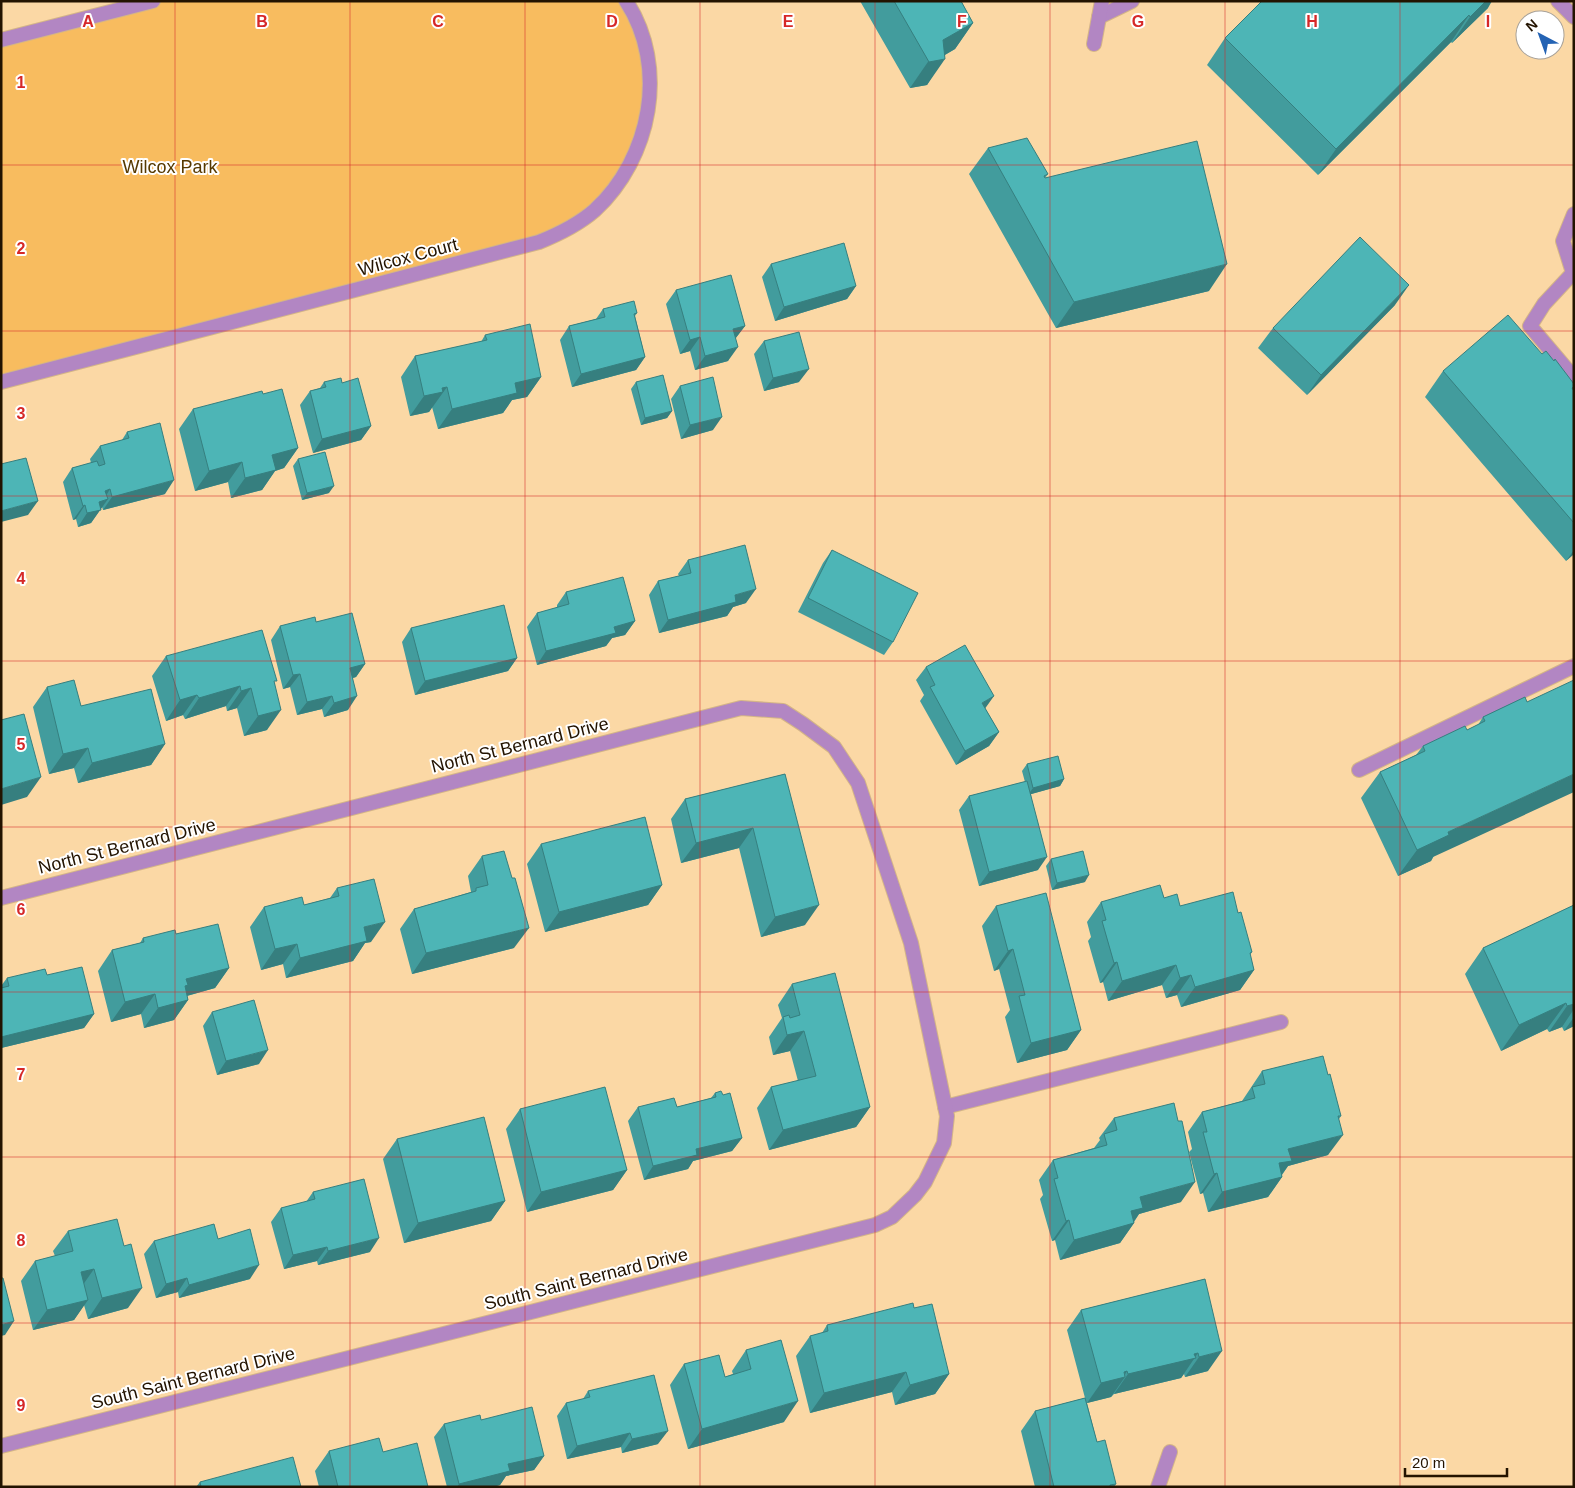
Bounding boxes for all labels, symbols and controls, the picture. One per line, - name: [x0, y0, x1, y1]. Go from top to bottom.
- north arrow: [1515, 10, 1565, 60]
- text: A: [82, 13, 94, 30]
- text: B: [256, 13, 268, 30]
- text: C: [432, 13, 444, 30]
- text: D: [606, 13, 618, 30]
- text: E: [783, 13, 794, 30]
- text: F: [957, 13, 967, 30]
- text: G: [1132, 13, 1144, 30]
- text: H: [1306, 13, 1318, 30]
- text: I: [1486, 13, 1490, 30]
- text: N: [1522, 16, 1541, 35]
- text: 1: [17, 74, 26, 91]
- park label: Wilcox Park: [122, 157, 219, 177]
- street label: Wilcox Court: [356, 234, 460, 280]
- text: 2: [17, 240, 26, 257]
- text: 3: [17, 405, 26, 422]
- text: 4: [17, 570, 26, 587]
- street label: North St Bernard Drive: [429, 713, 611, 777]
- text: 5: [17, 736, 26, 753]
- street label: North St Bernard Drive: [36, 814, 218, 878]
- text: 6: [17, 901, 26, 918]
- text: 7: [17, 1066, 26, 1083]
- text: 8: [17, 1232, 26, 1249]
- street label: South Saint Bernard Drive: [482, 1244, 690, 1314]
- street label: South Saint Bernard Drive: [89, 1343, 297, 1413]
- text: 9: [17, 1397, 26, 1414]
- scale bar: [1405, 1446, 1508, 1478]
- text: 20 m: [1412, 1454, 1445, 1471]

